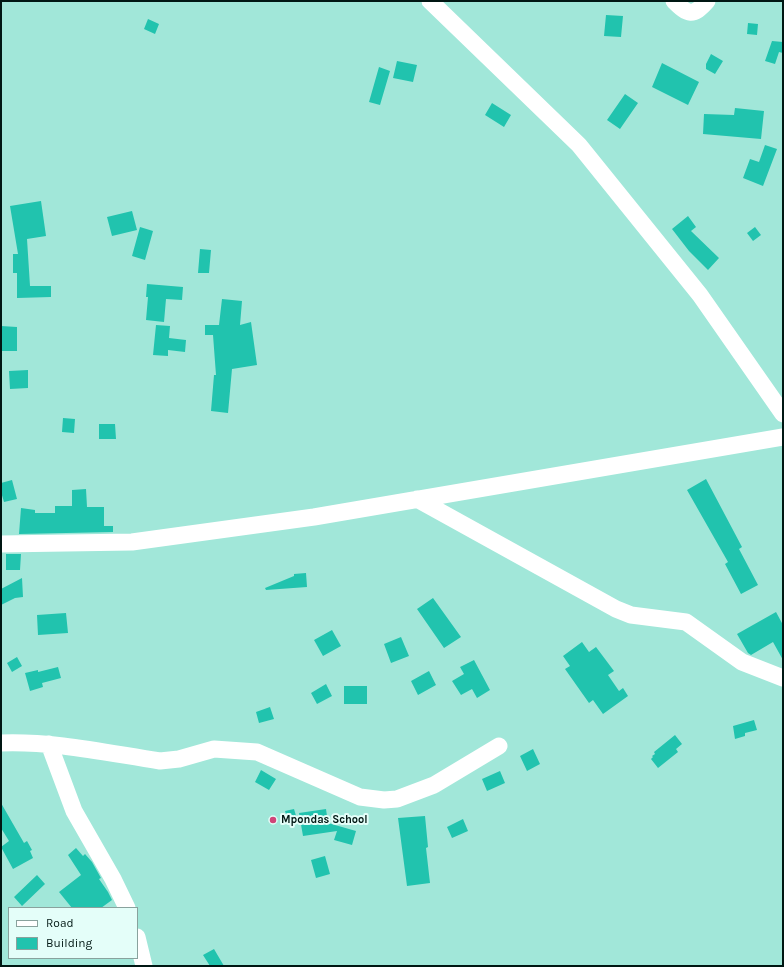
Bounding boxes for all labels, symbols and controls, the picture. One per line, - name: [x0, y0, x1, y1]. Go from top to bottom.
- place label: Mpondas School: [281, 813, 368, 827]
- marker: Mpondas School: [268, 815, 278, 825]
- legend: [8, 907, 138, 959]
- text: Road: [46, 916, 74, 930]
- text: Building: [46, 936, 92, 950]

